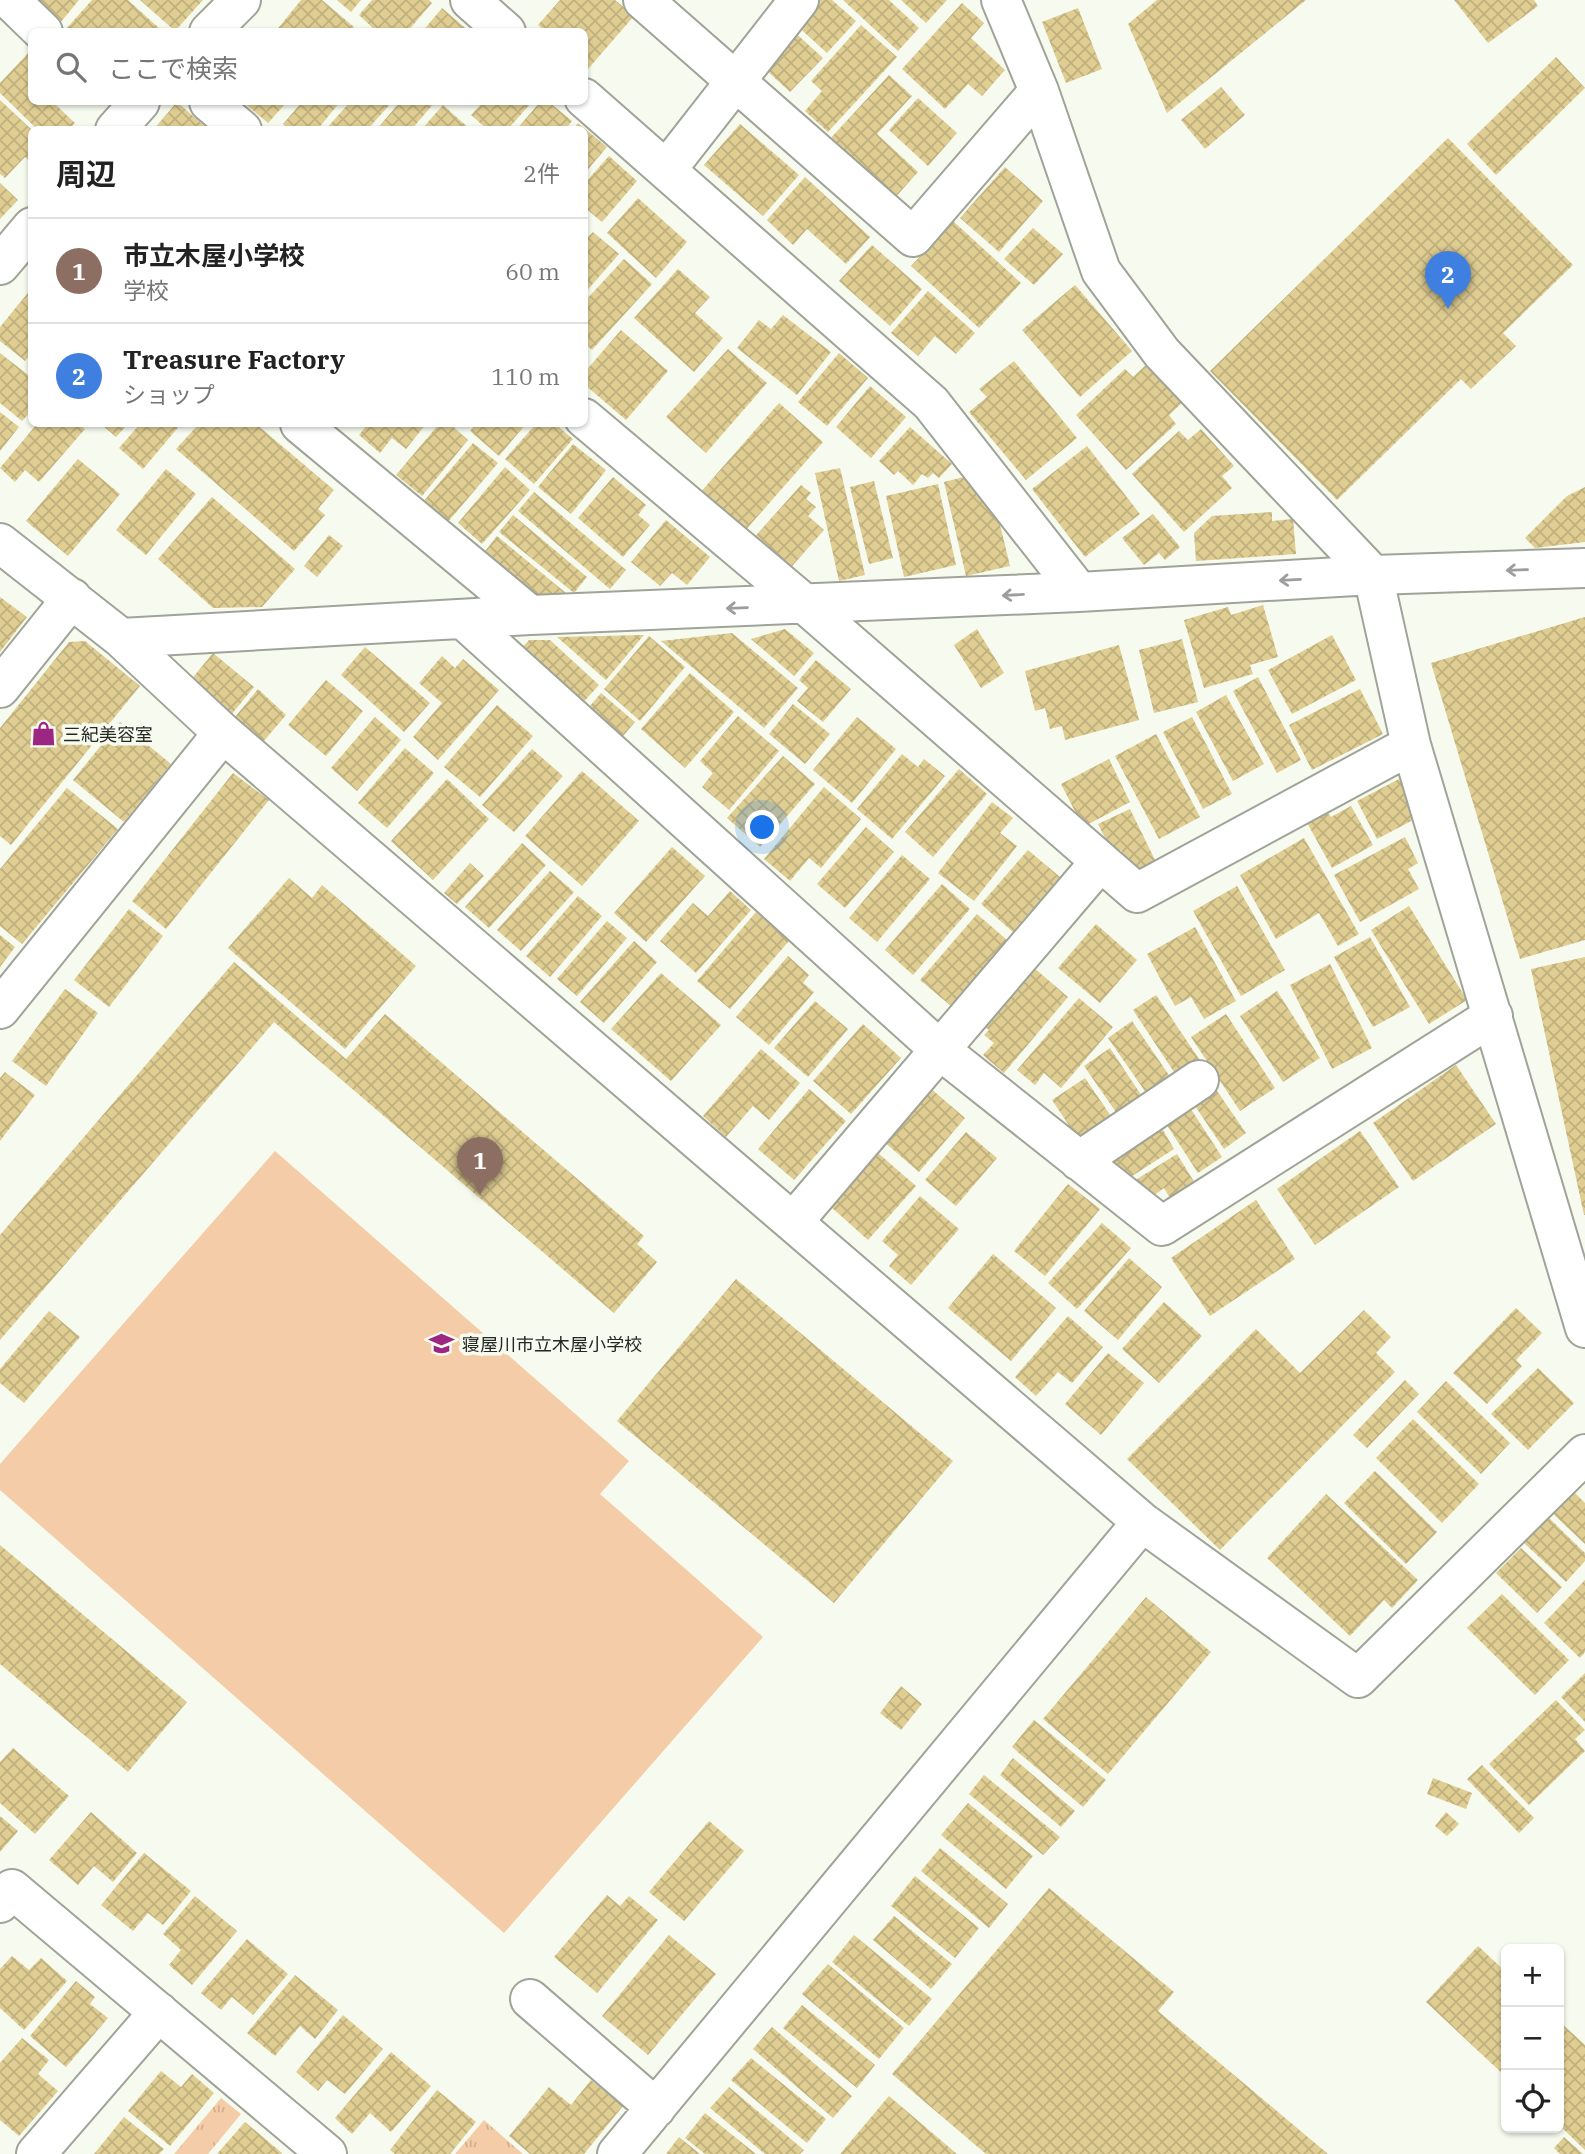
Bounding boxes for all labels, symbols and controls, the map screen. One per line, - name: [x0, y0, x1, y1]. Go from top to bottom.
- search box: [28, 28, 588, 105]
- icon: search: [52, 48, 90, 86]
- text: ここで検索: [108, 51, 238, 85]
- text: 周辺: [56, 154, 116, 193]
- text: 2件: [523, 158, 560, 188]
- text: 市立木屋小学校: [123, 238, 305, 272]
- pin: 2: [1425, 251, 1471, 309]
- text: 1: [72, 256, 86, 286]
- text: 60 m: [505, 256, 560, 286]
- text: 学校: [123, 275, 169, 305]
- text: Treasure Factory: [123, 342, 345, 376]
- text: 2: [72, 361, 86, 391]
- text: 110 m: [491, 361, 560, 391]
- text: ショップ: [123, 379, 215, 409]
- one-way arrow: [1506, 564, 1529, 577]
- one-way arrow: [1279, 574, 1301, 587]
- one-way arrow: [1002, 589, 1025, 602]
- one-way arrow: [726, 601, 749, 614]
- shop icon: 三紀美容室: [29, 720, 57, 748]
- place label: 三紀美容室: [63, 723, 153, 746]
- your location: [745, 810, 779, 844]
- pin: 1: [457, 1137, 503, 1195]
- school or university icon: 寝屋川市立木屋小学校: [428, 1330, 456, 1358]
- place label: 寝屋川市立木屋小学校: [462, 1333, 642, 1356]
- map controls: [1501, 1944, 1564, 2133]
- button: +: [1501, 1944, 1564, 2007]
- button: −: [1501, 2007, 1564, 2070]
- button: locate: [1501, 2070, 1564, 2133]

